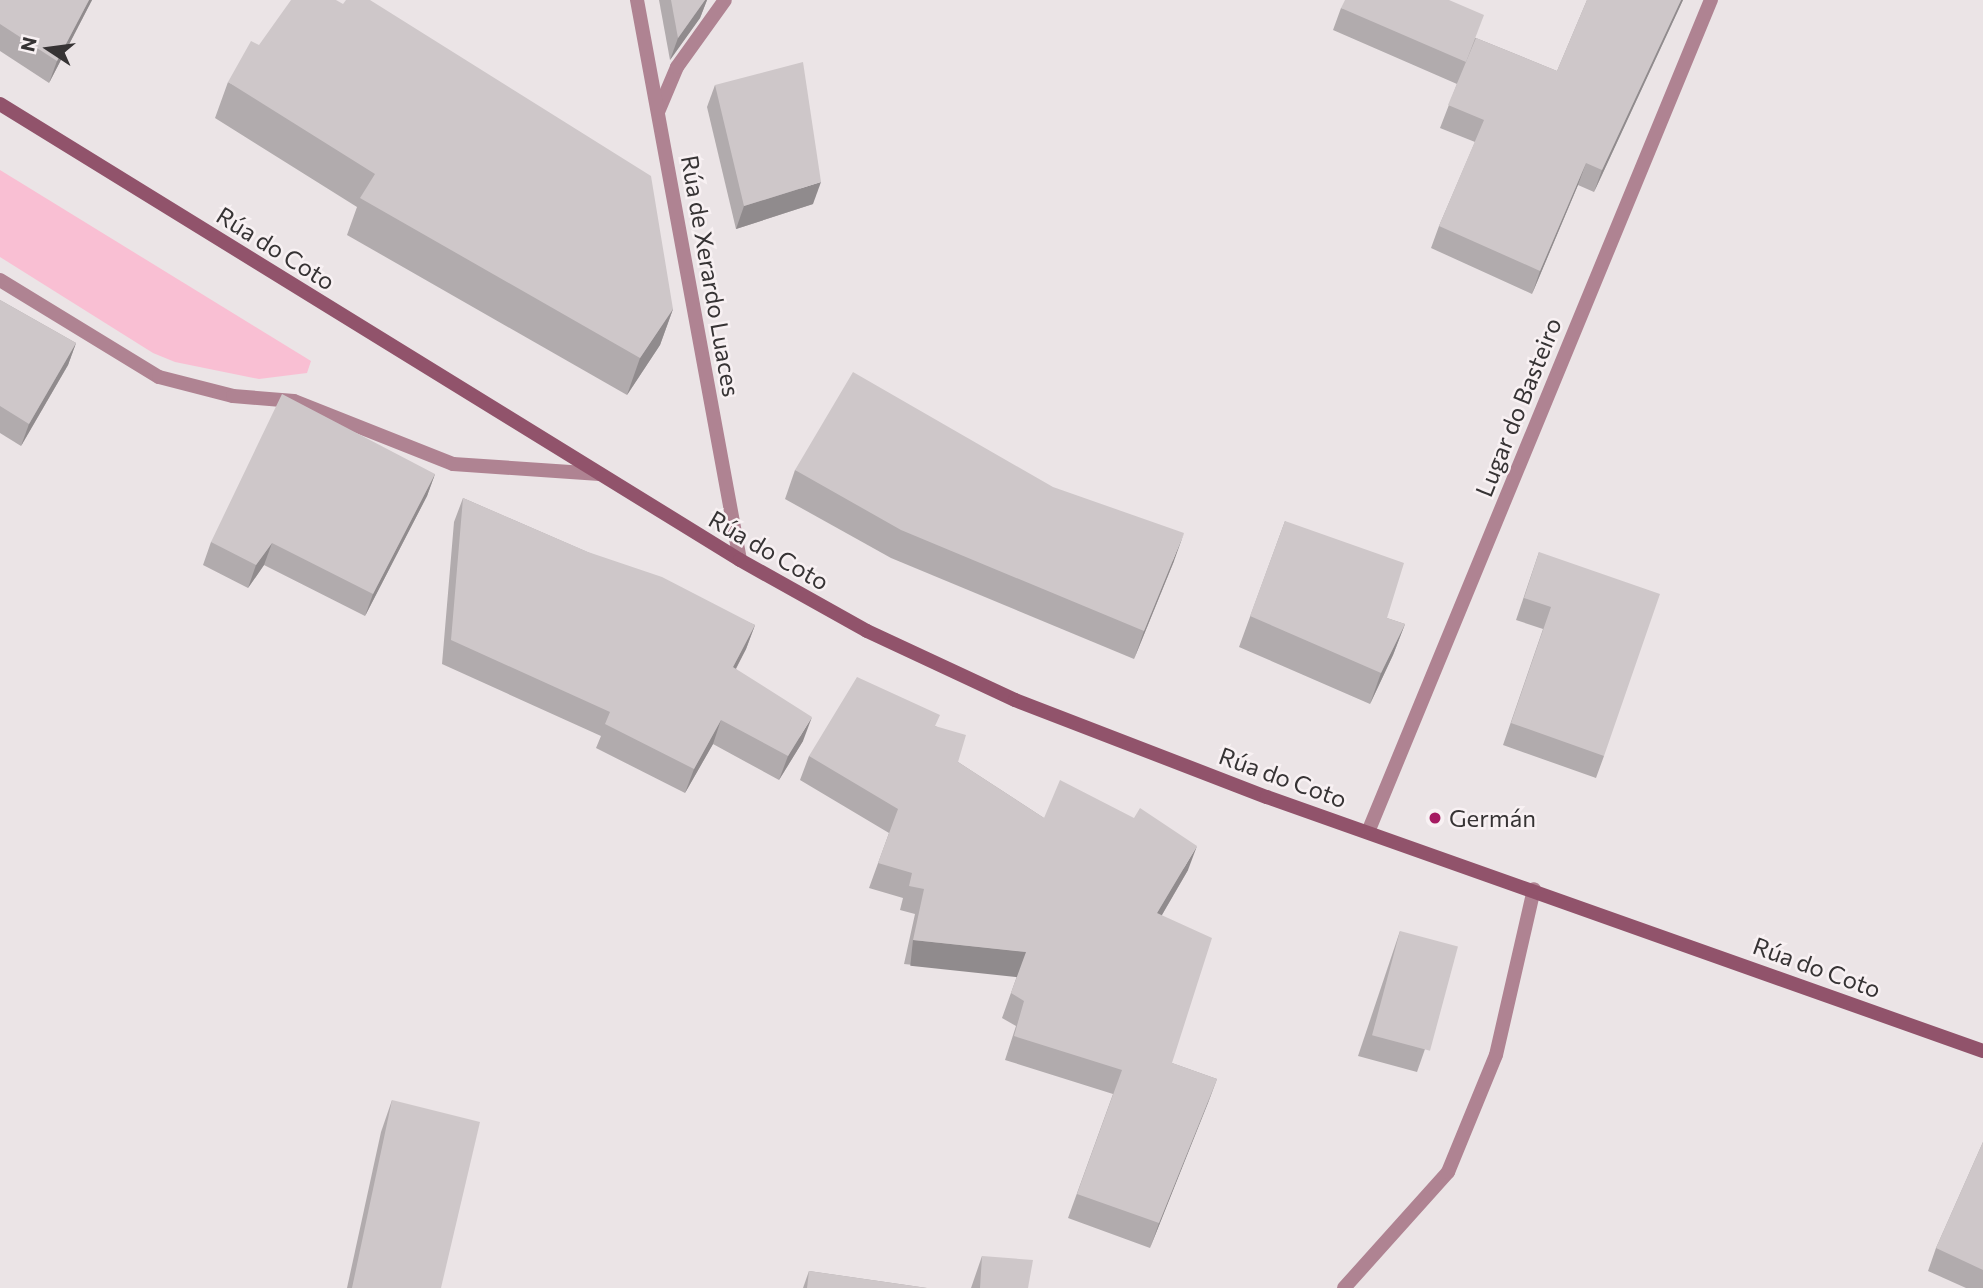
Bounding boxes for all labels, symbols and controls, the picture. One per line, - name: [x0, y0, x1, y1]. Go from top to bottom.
- north arrow: [14, 14, 84, 84]
- text: N: [15, 35, 41, 54]
- street label: Rúa de Xerardo Luaces: [676, 153, 746, 399]
- street label: Rúa do Coto: [212, 200, 340, 296]
- street label: Lugar do Basteiro: [1469, 313, 1567, 501]
- street label: Rúa do Coto: [704, 504, 834, 596]
- street label: Rúa do Coto: [1215, 741, 1351, 813]
- place label: Germán: [1449, 804, 1536, 832]
- marker: Germán: [1427, 810, 1443, 826]
- street label: Rúa do Coto: [1749, 931, 1885, 1003]

